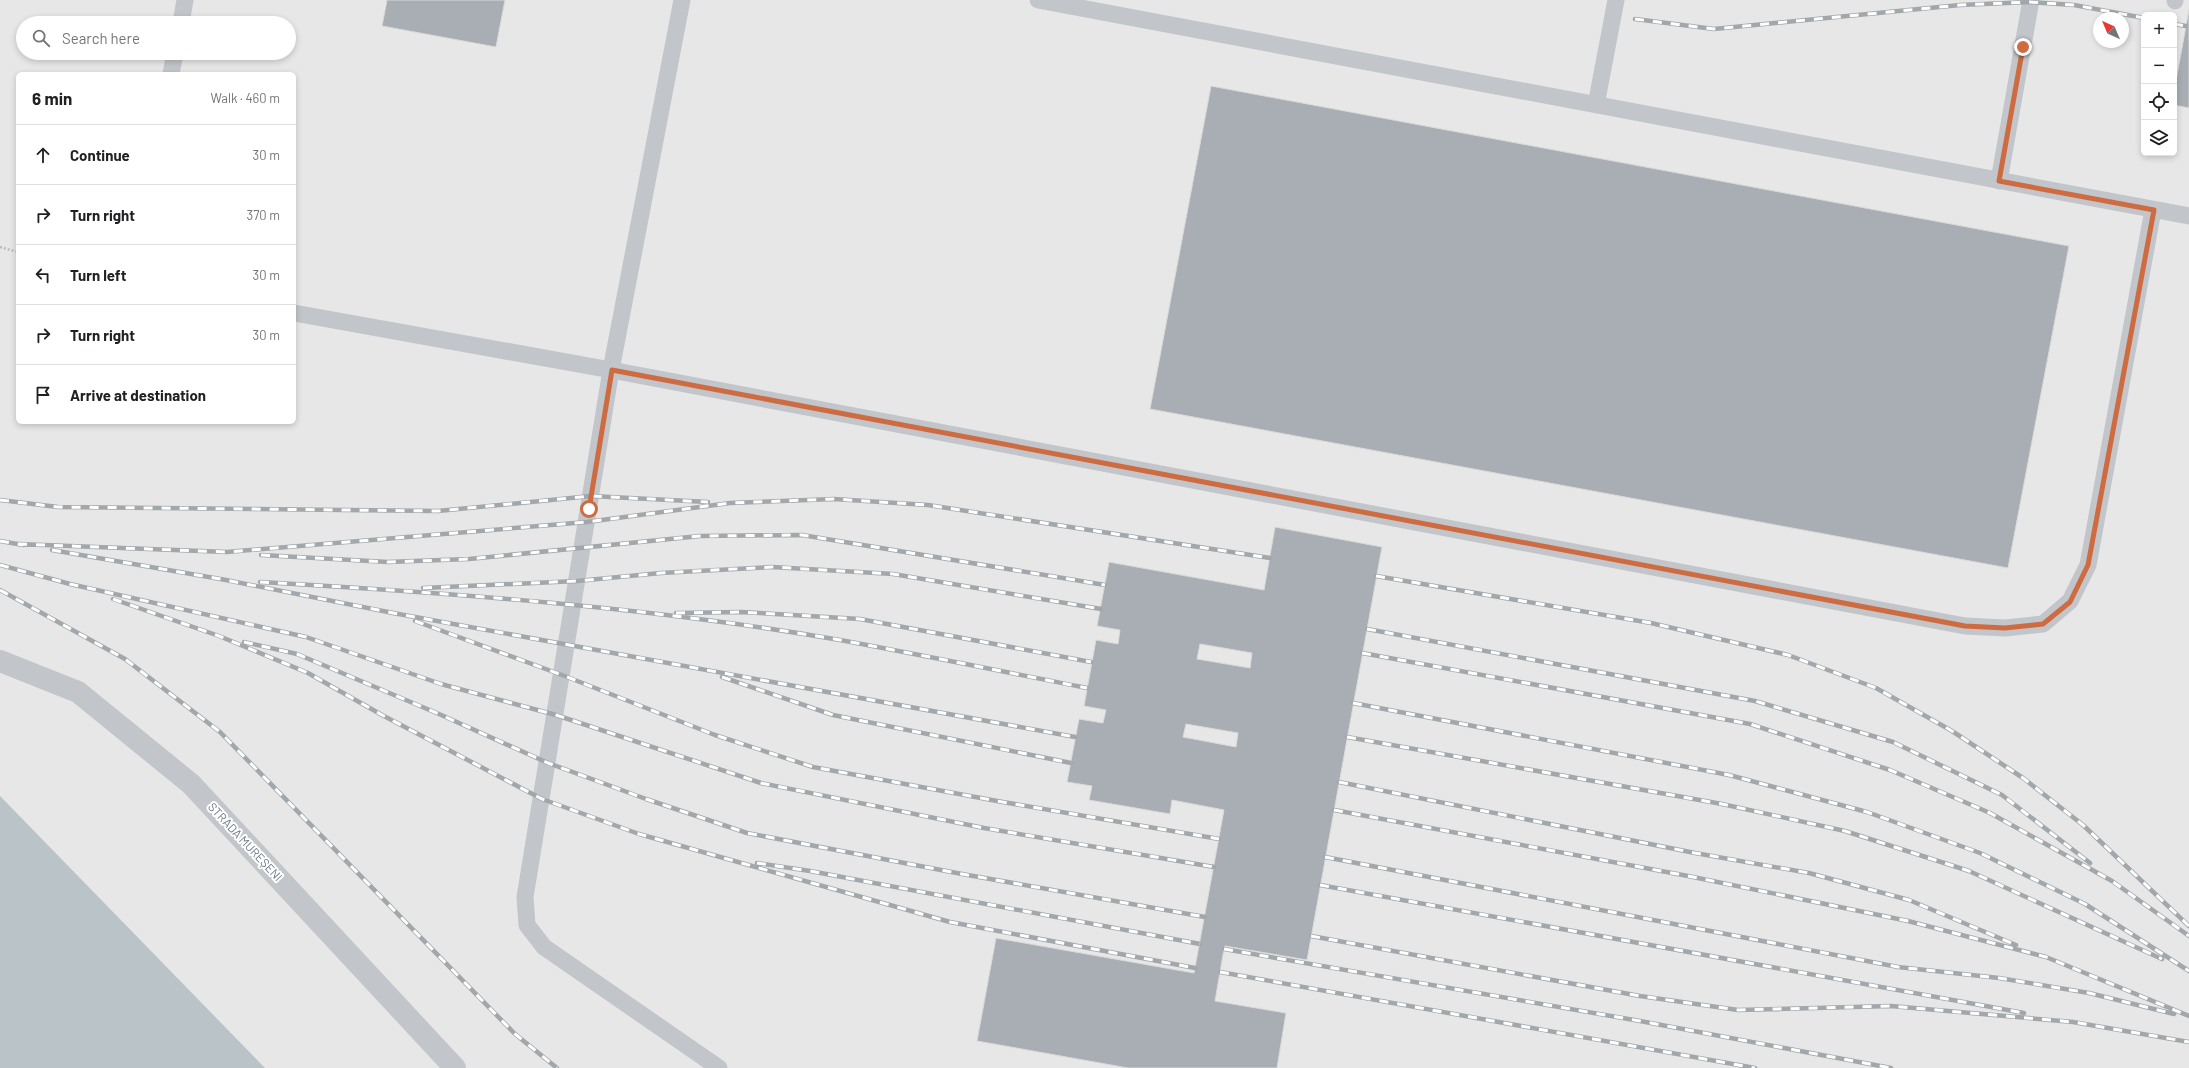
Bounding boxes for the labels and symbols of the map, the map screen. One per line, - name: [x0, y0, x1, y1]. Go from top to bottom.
- north arrow: [2093, 12, 2129, 48]
- route end: [2014, 38, 2032, 56]
- route start: [580, 500, 598, 518]
- street label: STRADA MUREȘENI: [206, 799, 286, 883]

